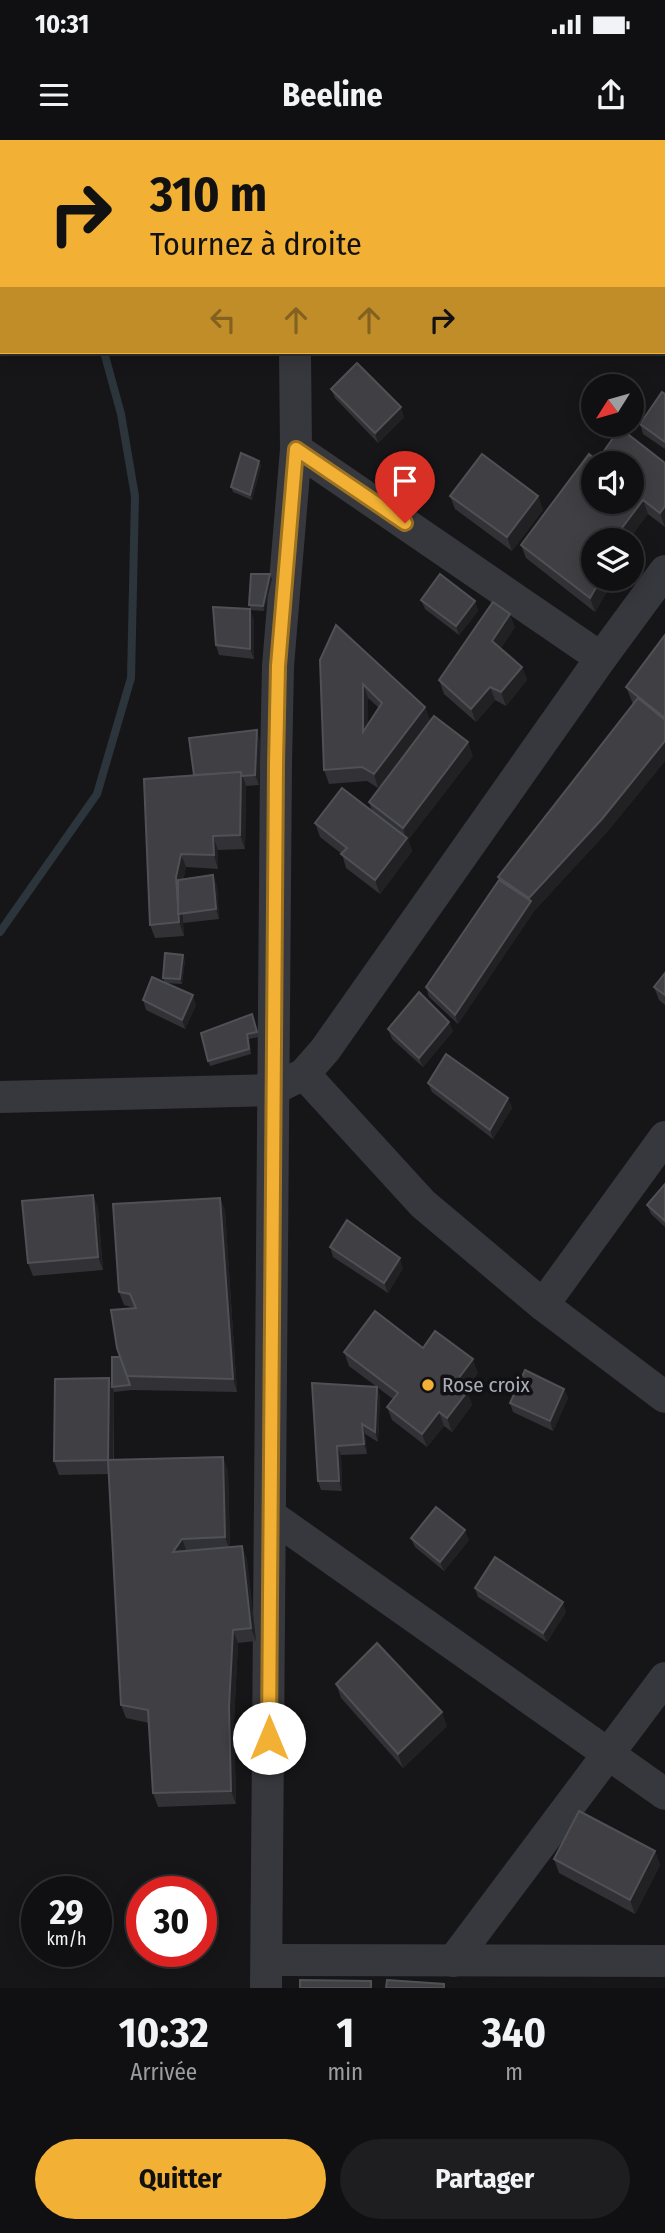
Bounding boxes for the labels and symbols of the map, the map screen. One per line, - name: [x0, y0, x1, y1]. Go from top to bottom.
- north arrow: [581, 374, 644, 438]
- pin: [375, 451, 435, 523]
- place label: Rose croix: [442, 1372, 531, 1398]
- marker: Rose croix: [420, 1377, 436, 1393]
- position arrow: [232, 1701, 306, 1775]
- speed limit sign: 30: [126, 1876, 217, 1967]

